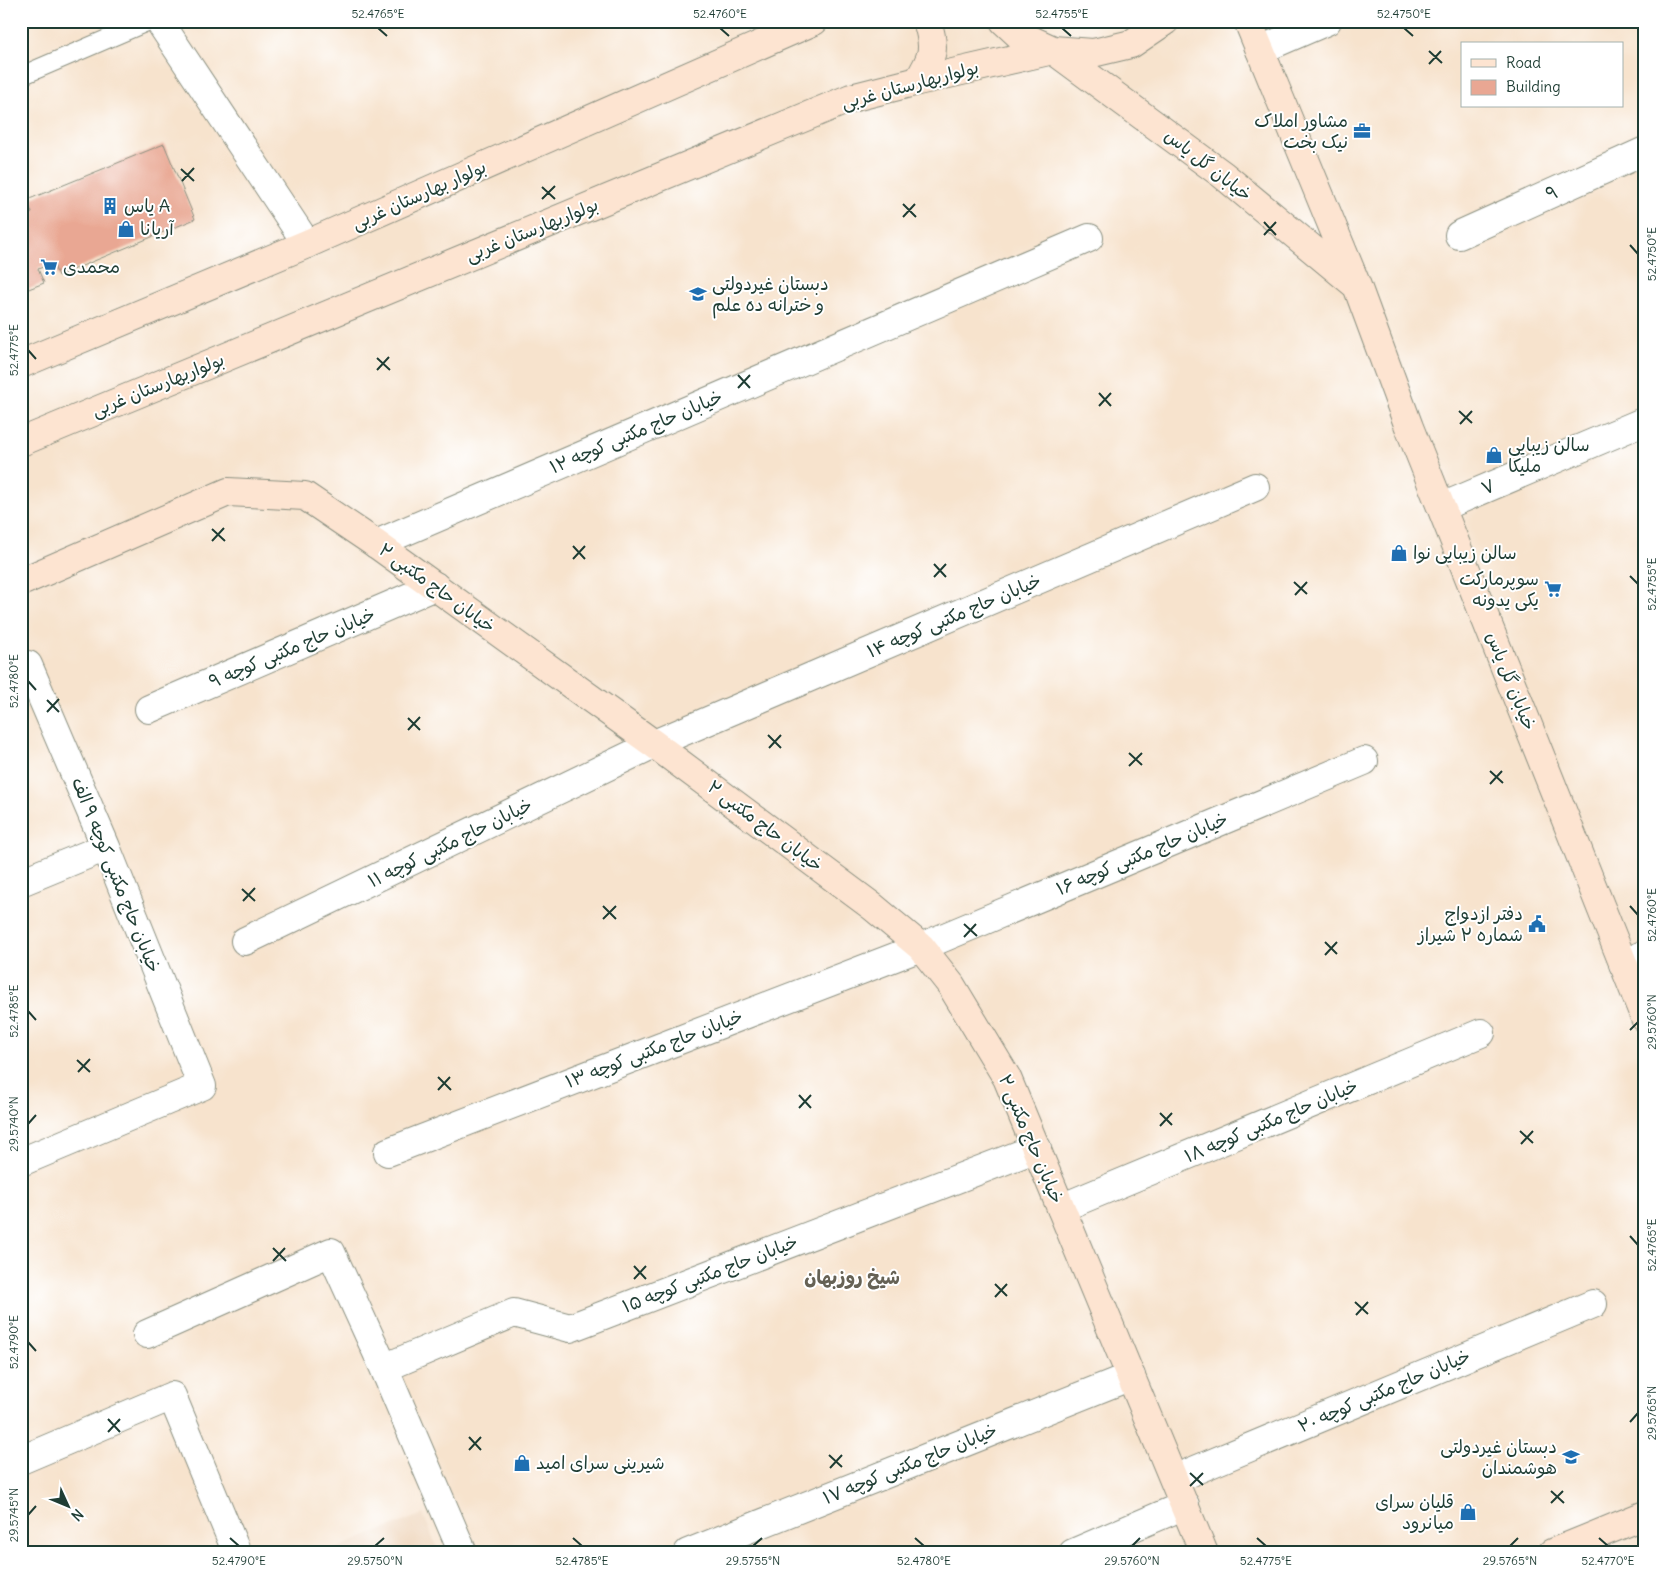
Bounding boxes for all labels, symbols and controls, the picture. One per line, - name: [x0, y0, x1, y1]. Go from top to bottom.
- text: 52.4765°E: [351, 6, 405, 21]
- text: 52.4760°E: [693, 6, 747, 21]
- text: 52.4755°E: [1035, 6, 1089, 21]
- text: 52.4750°E: [1377, 6, 1431, 21]
- legend: [1461, 42, 1624, 108]
- text: Road: [1506, 53, 1541, 72]
- street label: بولواربهارستان غربی: [839, 55, 981, 115]
- text: Building: [1506, 77, 1561, 96]
- place label: مشاور املاک نیک بخت: [1254, 109, 1348, 153]
- office icon: مشاور املاک نیک بخت: [1352, 121, 1372, 141]
- street label: خیابان گل یاس: [1160, 123, 1256, 206]
- street label: بولوار بهارستان غربی: [348, 155, 490, 235]
- street label: ۹: [1542, 180, 1562, 205]
- street label: بولواربهارستان غربی: [462, 192, 602, 268]
- place label: یاس A: [124, 194, 170, 217]
- building icon: یاس A: [100, 196, 120, 216]
- place label: آریانا: [140, 217, 175, 240]
- shop icon: آریانا: [116, 219, 136, 239]
- text: 52.4750°E: [1644, 227, 1659, 281]
- place label: محمدی: [63, 255, 120, 278]
- supermarket icon: محمدی: [39, 257, 59, 277]
- place label: دبستان غیردولتی و خترانه ده علم: [712, 272, 829, 319]
- school or university icon: دبستان غیردولتی و خترانه ده علم: [688, 284, 708, 304]
- text: 52.4775°E: [6, 324, 21, 376]
- street label: بولواربهارستان غربی: [88, 347, 228, 423]
- street label: خیابان حاج مکتبی کوچه ۱۲: [546, 385, 726, 479]
- place label: سالن زیبایی ملیکا: [1508, 433, 1590, 477]
- shop icon: سالن زیبایی ملیکا: [1484, 445, 1504, 465]
- street label: ۷: [1477, 473, 1498, 500]
- street label: خیابان حاج مکتبی ۲: [374, 538, 500, 638]
- place label: سالن زیبایی نوا: [1413, 541, 1517, 564]
- shop icon: سالن زیبایی نوا: [1389, 543, 1409, 563]
- text: 52.4755°E: [1644, 557, 1659, 611]
- place label: سوپرمارکت یکی یدونه: [1459, 567, 1539, 611]
- street label: خیابان حاج مکتبی کوچه ۱۴: [863, 568, 1045, 664]
- supermarket icon: سوپرمارکت یکی یدونه: [1543, 579, 1563, 599]
- street label: خیابان حاج مکتبی کوچه ۹: [205, 602, 379, 694]
- street label: خیابان گل یاس: [1481, 628, 1542, 733]
- text: 52.4780°E: [6, 654, 21, 708]
- street label: خیابان حاج مکتبی کوچه ۹ الف: [66, 774, 166, 976]
- street label: خیابان حاج مکتبی ۲: [703, 775, 827, 877]
- street label: خیابان حاج مکتبی کوچه ۱۱: [364, 793, 536, 893]
- street label: خیابان حاج مکتبی کوچه ۱۶: [1052, 807, 1232, 901]
- text: 52.4760°E: [1644, 888, 1659, 942]
- place label: دفتر ازدواج شماره ۲ شیراز: [1416, 902, 1523, 946]
- public building icon: دفتر ازدواج شماره ۲ شیراز: [1527, 914, 1547, 934]
- text: 52.4785°E: [6, 984, 21, 1038]
- text: 29.5760°N: [1644, 994, 1659, 1050]
- street label: خیابان حاج مکتبی کوچه ۱۳: [562, 1004, 746, 1094]
- street label: خیابان حاج مکتبی ۲: [993, 1071, 1069, 1207]
- street label: خیابان حاج مکتبی کوچه ۱۸: [1181, 1074, 1361, 1168]
- text: 29.5740°N: [6, 1096, 21, 1152]
- text: 52.4765°E: [1644, 1218, 1659, 1272]
- street label: خیابان حاج مکتبی کوچه ۱۵: [619, 1229, 801, 1319]
- district label: شیخ روزبهان: [804, 1265, 900, 1290]
- text: 52.4790°E: [6, 1315, 21, 1369]
- street label: خیابان حاج مکتبی کوچه ۲۰: [1294, 1344, 1474, 1438]
- text: 29.5765°N: [1644, 1386, 1659, 1440]
- street label: خیابان حاج مکتبی کوچه ۱۷: [819, 1418, 1001, 1510]
- place label: دبستان غیردولتی هوشمندان: [1440, 1435, 1557, 1479]
- school or university icon: دبستان غیردولتی هوشمندان: [1561, 1447, 1581, 1467]
- place label: شیرینی سرای امید: [536, 1451, 665, 1474]
- shop icon: شیرینی سرای امید: [512, 1453, 532, 1473]
- north arrow: [42, 1482, 92, 1532]
- text: 29.5745°N: [6, 1488, 21, 1542]
- place label: قلیان سرای میانرود: [1375, 1490, 1454, 1534]
- shop icon: قلیان سرای میانرود: [1458, 1502, 1478, 1522]
- text: N: [68, 1505, 87, 1525]
- text: 52.4790°E: [212, 1553, 266, 1568]
- text: 29.5750°N: [347, 1553, 403, 1568]
- text: 52.4785°E: [555, 1553, 609, 1568]
- text: 29.5755°N: [726, 1553, 780, 1568]
- text: 52.4780°E: [897, 1553, 951, 1568]
- text: 29.5760°N: [1104, 1553, 1160, 1568]
- text: 52.4775°E: [1240, 1553, 1292, 1568]
- text: 29.5765°N: [1483, 1553, 1537, 1568]
- text: 52.4770°E: [1581, 1553, 1635, 1568]

